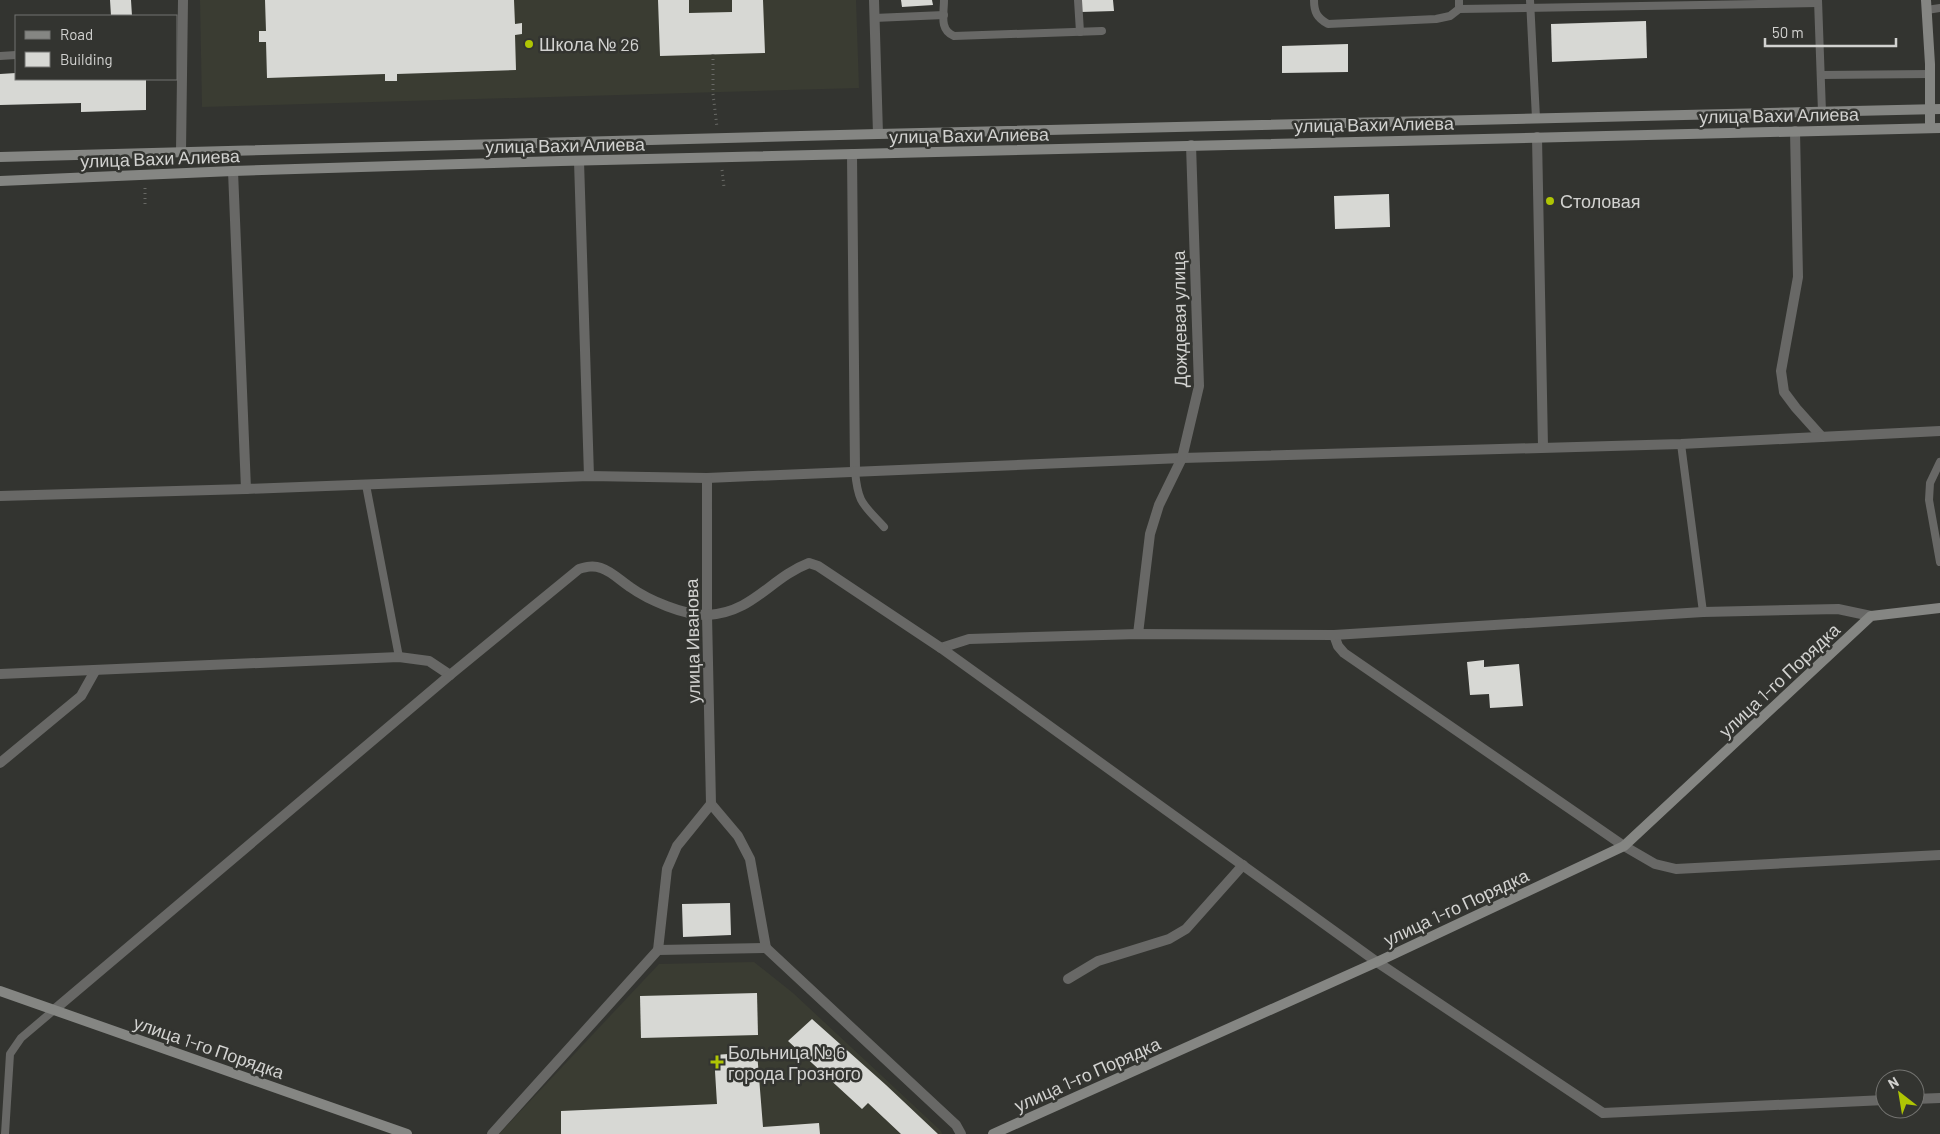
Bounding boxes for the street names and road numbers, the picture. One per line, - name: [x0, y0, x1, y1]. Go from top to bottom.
- street label: улица Вахи Алиева: [1699, 103, 1860, 127]
- street label: улица Вахи Алиева: [1294, 112, 1455, 136]
- street label: улица Вахи Алиева: [889, 123, 1050, 147]
- street label: улица Вахи Алиева: [485, 133, 646, 157]
- street label: улица Вахи Алиева: [80, 144, 241, 172]
- street label: Дождевая улица: [1167, 249, 1191, 388]
- street label: улица Иванова: [680, 577, 704, 704]
- street label: улица 1-го Порядка: [1714, 618, 1845, 742]
- street label: улица 1-го Порядка: [1380, 863, 1533, 950]
- street label: улица 1-го Порядка: [131, 1011, 288, 1083]
- street label: улица 1-го Порядка: [1011, 1032, 1164, 1116]

